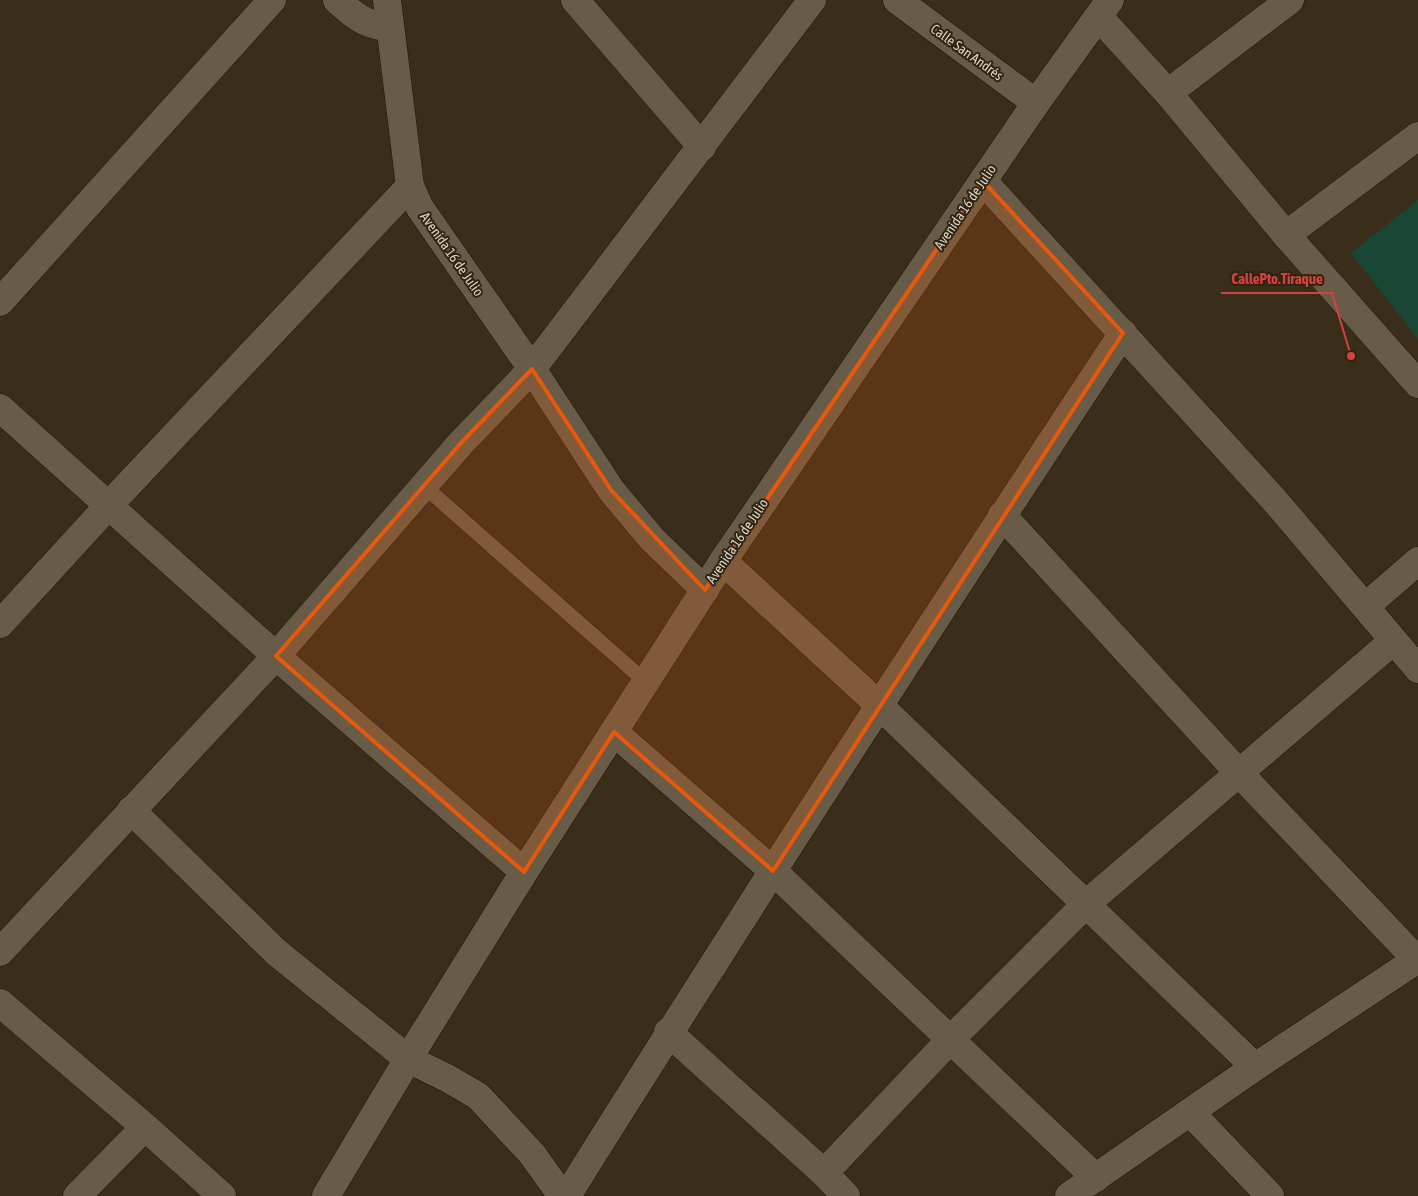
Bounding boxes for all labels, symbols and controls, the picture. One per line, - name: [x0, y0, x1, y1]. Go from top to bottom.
- street label: Calle San Andrés: [928, 20, 1006, 84]
- street label: Avenida 16 de Julio: [931, 162, 999, 252]
- street label: Avenida 16 de Julio: [417, 209, 487, 299]
- callout: CallePto.Tiraque: [1221, 263, 1332, 293]
- text: CallePto.Tiraque: [1231, 270, 1323, 287]
- street label: Avenida 16 de Julio: [703, 496, 771, 586]

